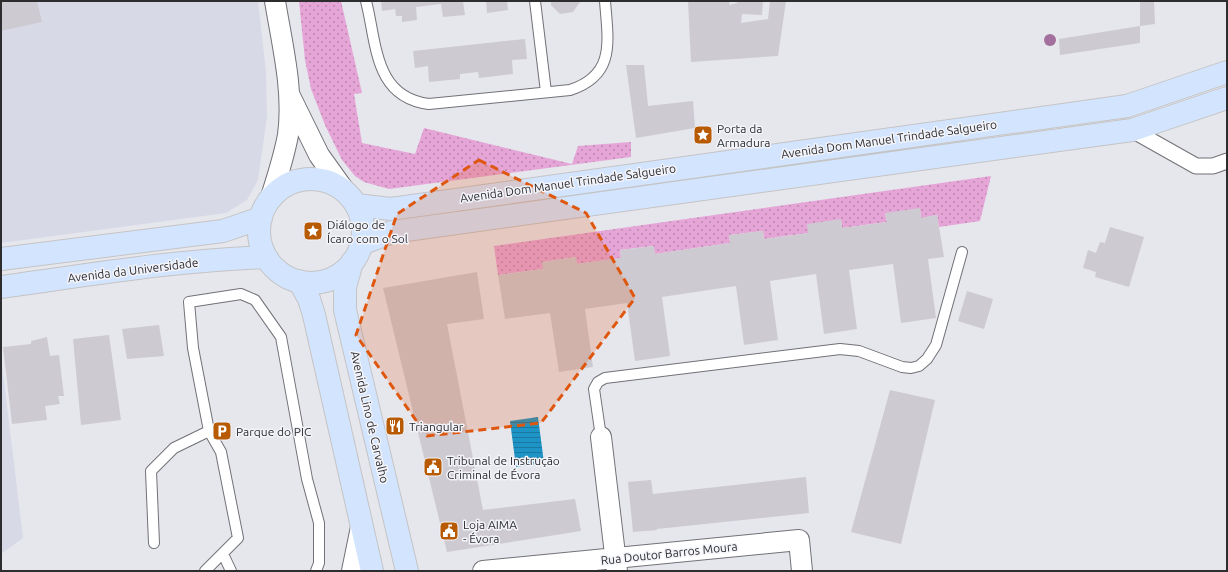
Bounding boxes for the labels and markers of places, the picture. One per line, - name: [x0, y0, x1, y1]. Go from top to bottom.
- place label: Porta da Armadura: [717, 122, 770, 149]
- place icon: Porta da Armadura: [692, 124, 714, 146]
- place label: Diálogo de Ícaro com o Sol: [327, 218, 408, 245]
- place icon: Diálogo de Ícaro com o Sol: [302, 220, 324, 242]
- restaurant icon: Triangular: [384, 415, 406, 437]
- parking icon: Parque do PIC: [211, 420, 233, 442]
- place label: Triangular: [409, 420, 464, 433]
- place label: Parque do PIC: [236, 425, 312, 438]
- place label: Tribunal de Instrução Criminal de Évora: [447, 454, 560, 481]
- public building icon: Tribunal de Instrução Criminal de Évora: [422, 456, 444, 478]
- place label: Loja AIMA - Évora: [463, 518, 517, 545]
- public building icon: Loja AIMA - Évora: [438, 520, 460, 542]

